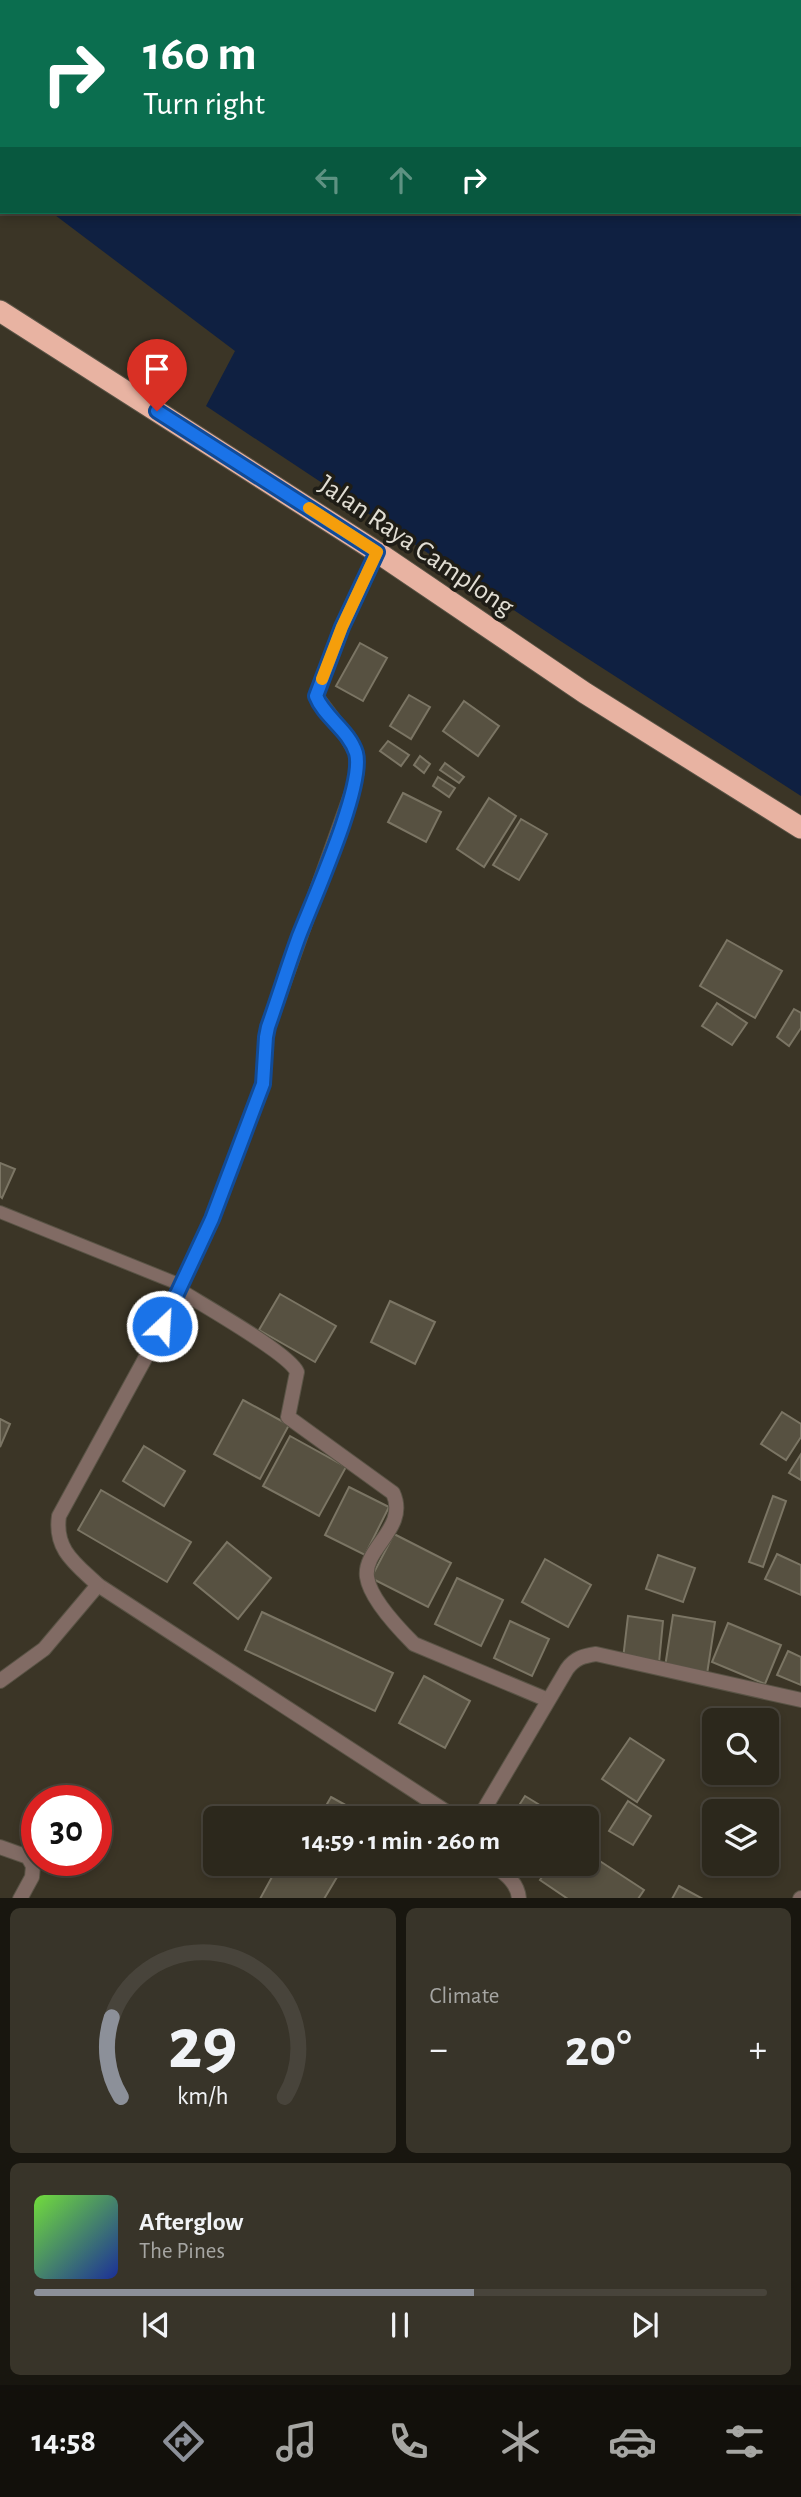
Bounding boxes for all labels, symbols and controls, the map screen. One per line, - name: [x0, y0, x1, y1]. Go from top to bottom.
- icon: right: [28, 28, 119, 119]
- text: 160 m: [143, 30, 257, 79]
- text: Turn right: [143, 88, 265, 120]
- icon: left: [309, 161, 347, 199]
- icon: ahead: [382, 161, 420, 199]
- icon: right: [455, 161, 493, 199]
- pin: [127, 339, 187, 411]
- icon: arrive: [138, 350, 176, 388]
- street label: Jalan Raya Camplong: [313, 470, 519, 622]
- position arrow: [125, 1289, 199, 1363]
- map controls: [702, 1708, 779, 1876]
- button: search: [702, 1708, 779, 1785]
- speed limit sign: 30: [21, 1785, 112, 1876]
- button: layers: [702, 1799, 779, 1876]
- text: 14:59 · 1 min · 260 m: [302, 1828, 500, 1854]
- text: Climate: [430, 1985, 499, 2008]
- text: 29: [168, 2009, 237, 2082]
- text: 20°: [565, 2023, 632, 2075]
- text: −: [430, 2031, 448, 2069]
- text: +: [749, 2031, 767, 2069]
- text: km/h: [177, 2083, 229, 2108]
- text: Afterglow: [139, 2209, 243, 2235]
- text: The Pines: [139, 2240, 225, 2263]
- icon: previous: [137, 2306, 175, 2344]
- icon: pause: [381, 2306, 419, 2344]
- icon: next: [626, 2306, 664, 2344]
- icon: directions: [159, 2417, 208, 2466]
- icon: music: [272, 2417, 321, 2466]
- icon: phone: [384, 2417, 433, 2466]
- icon: climate: [496, 2417, 545, 2466]
- icon: car: [608, 2417, 657, 2466]
- icon: filters: [720, 2417, 769, 2466]
- text: 14:58: [32, 2425, 96, 2457]

